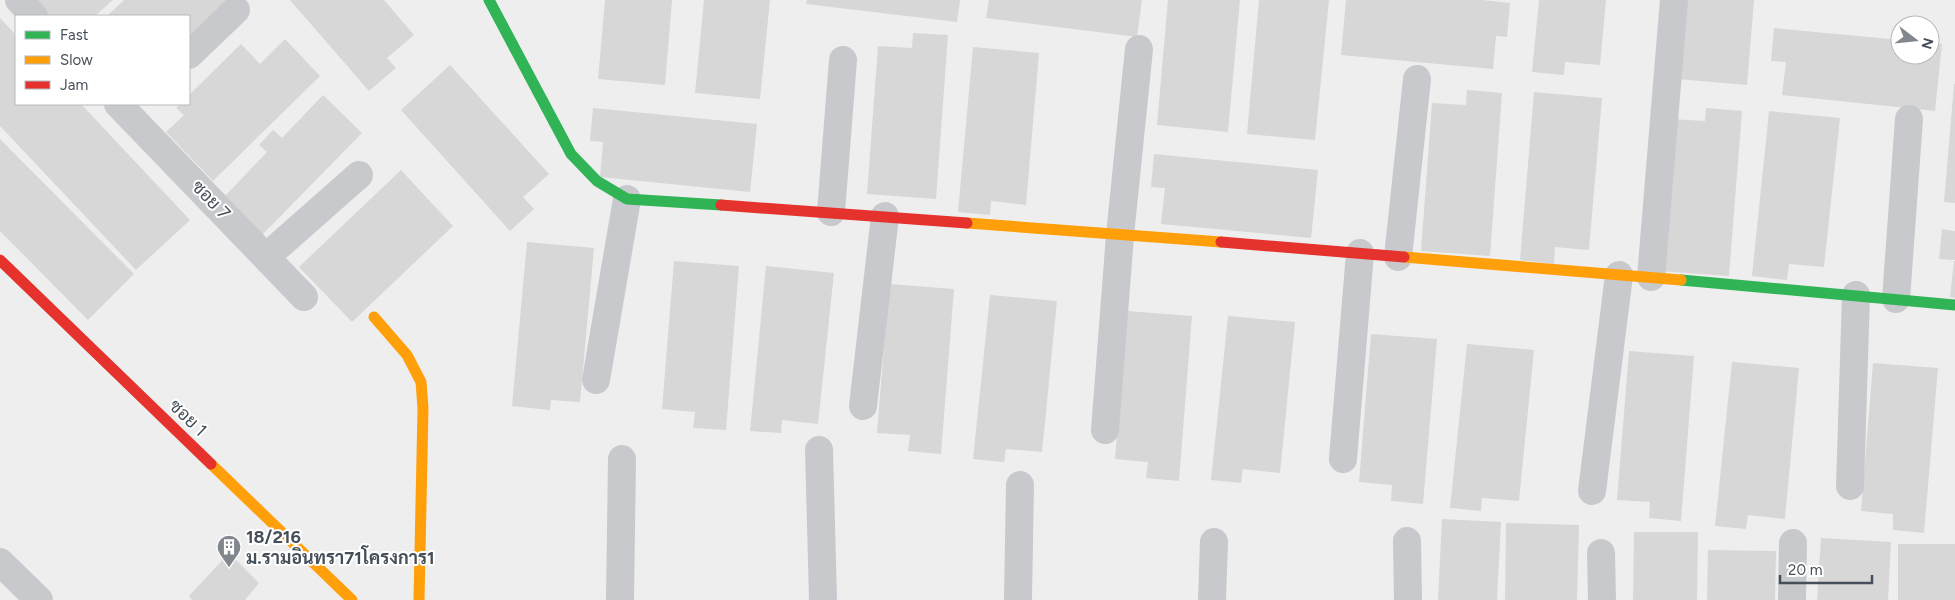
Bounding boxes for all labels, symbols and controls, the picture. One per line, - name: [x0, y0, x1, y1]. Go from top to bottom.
- legend: [15, 15, 190, 105]
- north arrow: [1890, 15, 1940, 65]
- text: Fast: [60, 26, 89, 44]
- text: N: [1917, 36, 1937, 51]
- text: Slow: [60, 51, 93, 69]
- text: Jam: [60, 76, 88, 94]
- street label: ซอย 7: [187, 176, 235, 224]
- street label: ซอย 1: [165, 395, 211, 441]
- place label: 18/216 ม.รามอินทรา71โครงการ1: [246, 526, 434, 569]
- building icon: 18/216 ม.รามอินทรา71โครงการ1: [216, 534, 242, 568]
- scale bar: [1780, 552, 1872, 584]
- text: 20 m: [1788, 561, 1822, 579]

